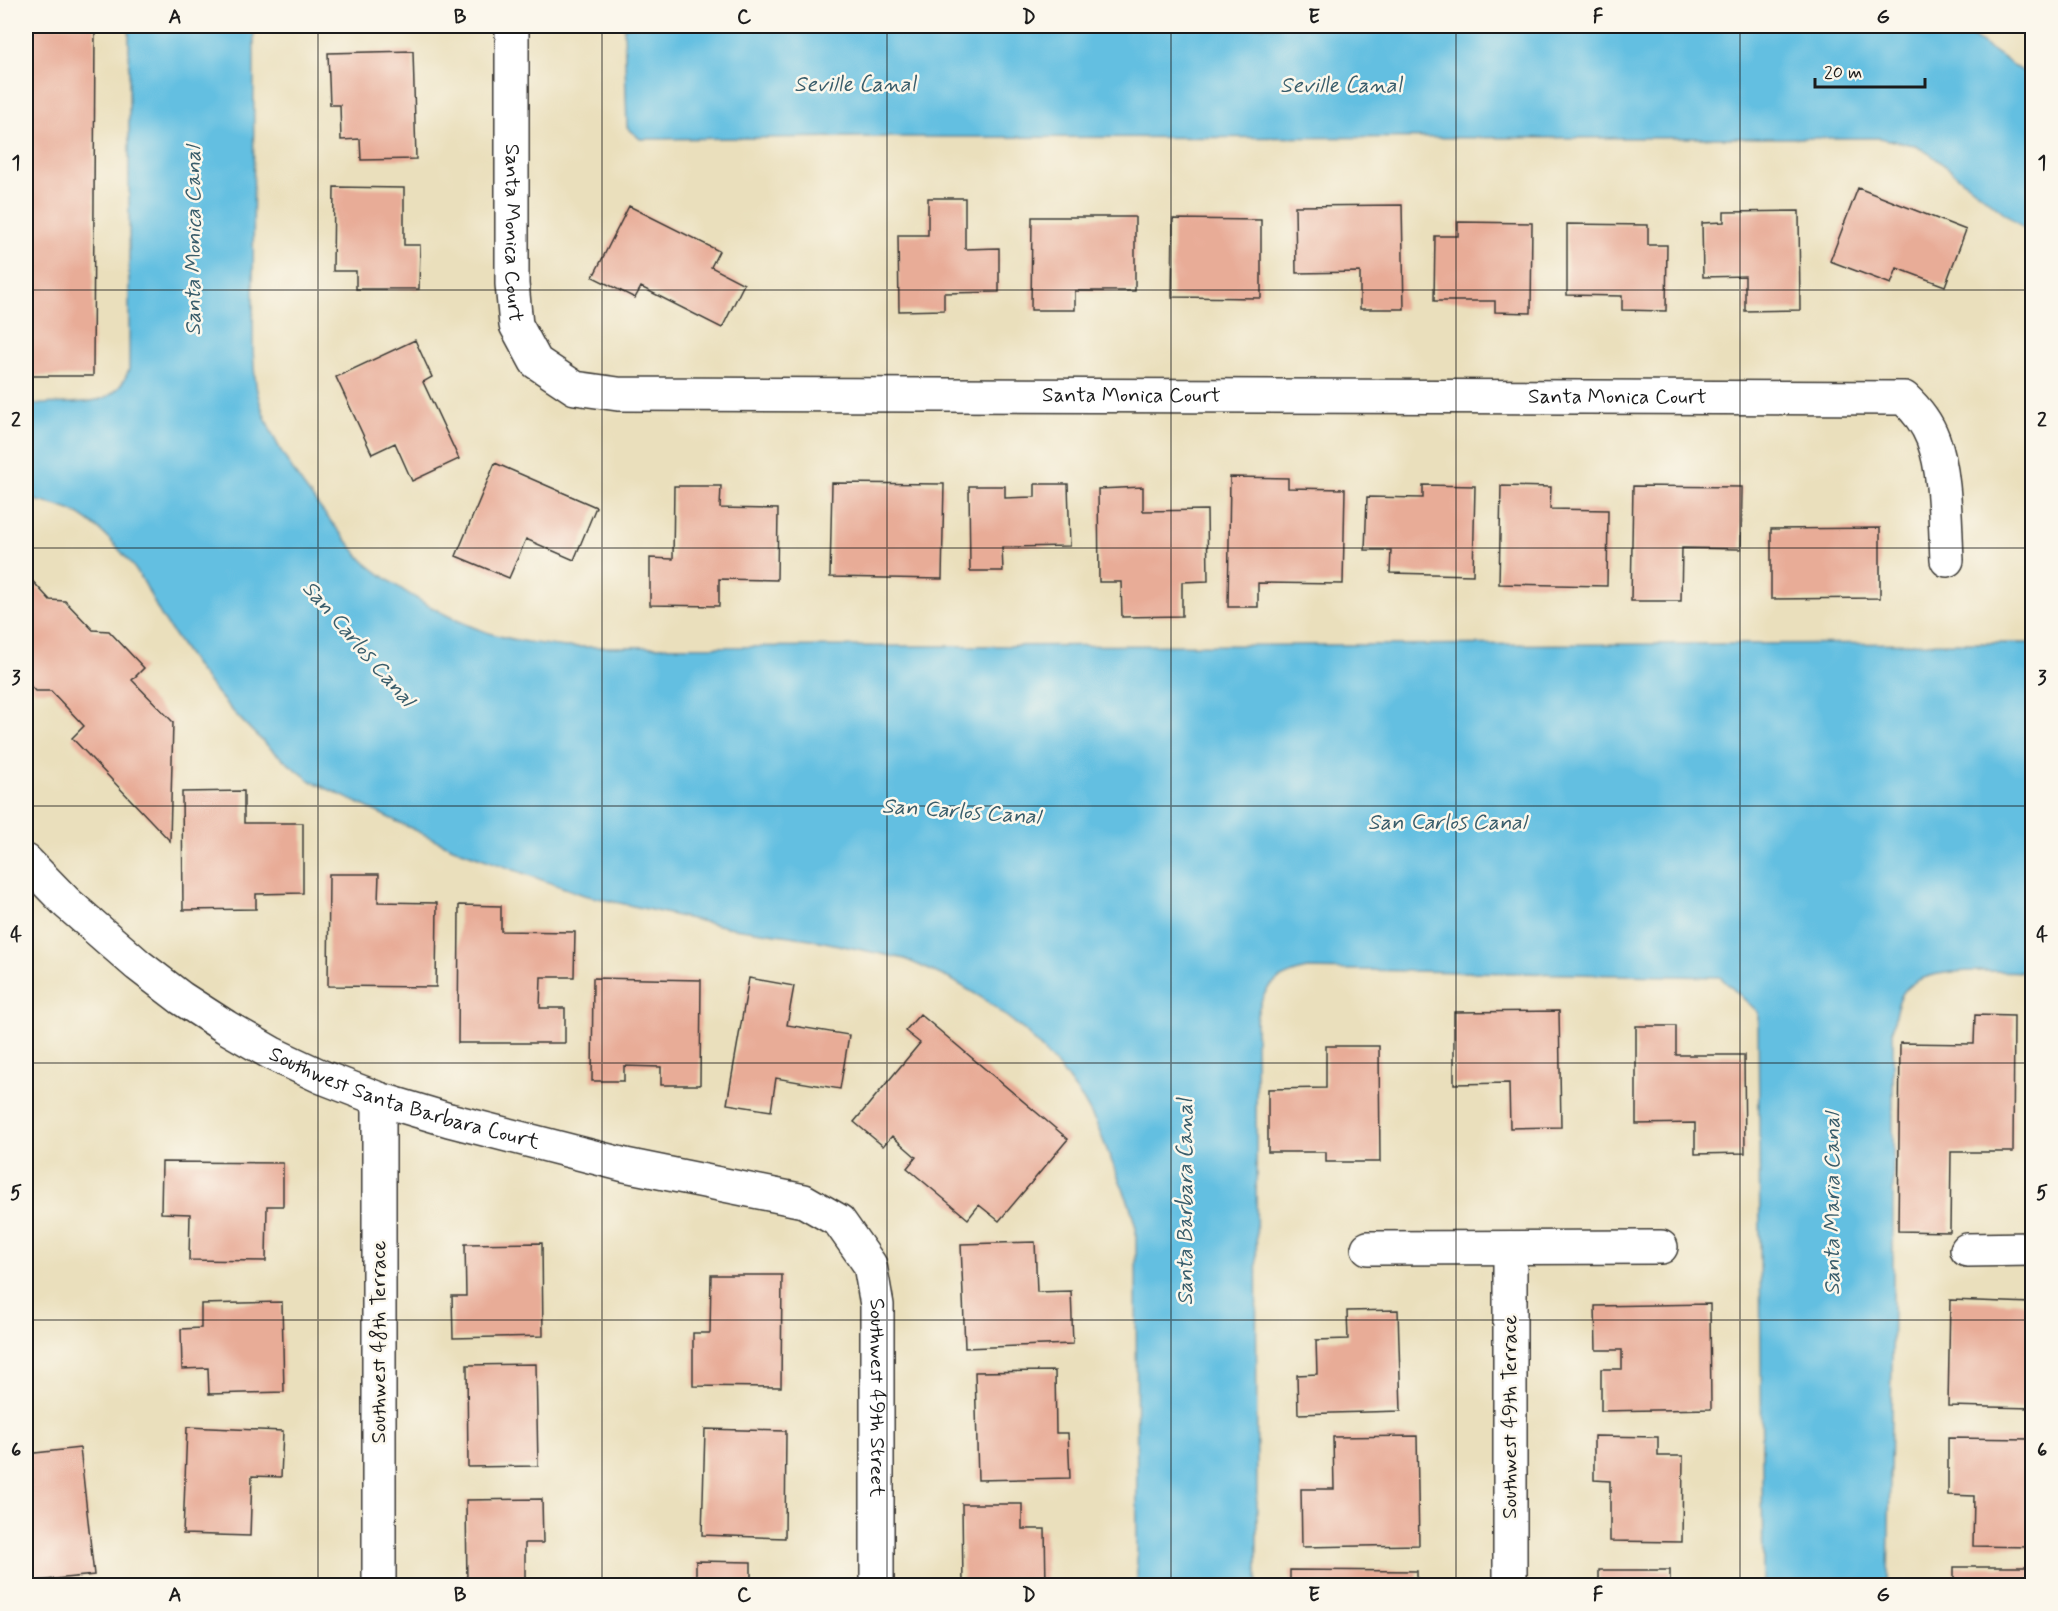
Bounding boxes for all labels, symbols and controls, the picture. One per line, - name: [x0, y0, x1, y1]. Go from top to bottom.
- text: A: [168, 4, 182, 31]
- text: B: [454, 4, 467, 31]
- text: C: [737, 4, 752, 31]
- text: D: [1022, 4, 1036, 31]
- text: E: [1308, 4, 1320, 31]
- text: F: [1593, 4, 1604, 31]
- text: G: [1876, 4, 1890, 31]
- scale bar: [1815, 51, 1924, 89]
- text: 20 m: [1824, 61, 1862, 85]
- water label: Seville Canal: [794, 71, 918, 99]
- water label: Seville Canal: [1280, 72, 1404, 100]
- water label: Santa Monica Canal: [180, 144, 208, 336]
- street label: Santa Monica Court: [498, 144, 530, 324]
- text: 1: [12, 150, 20, 177]
- text: 1: [2038, 150, 2046, 177]
- street label: Santa Monica Court: [1042, 381, 1221, 410]
- street label: Santa Monica Court: [1528, 383, 1707, 411]
- text: 2: [11, 407, 21, 434]
- text: 2: [2037, 407, 2047, 434]
- water label: San Carlos Canal: [295, 575, 422, 715]
- text: 3: [11, 665, 21, 692]
- text: 3: [2037, 665, 2047, 692]
- water label: San Carlos Canal: [881, 793, 1044, 832]
- water label: San Carlos Canal: [1368, 809, 1529, 837]
- text: 4: [10, 922, 22, 949]
- text: 4: [2036, 922, 2048, 949]
- street label: Southwest Santa Barbara Court: [264, 1040, 543, 1157]
- water label: Santa Barbara Canal: [1172, 1097, 1200, 1306]
- water label: Santa Maria Canal: [1819, 1110, 1847, 1295]
- text: 5: [10, 1180, 22, 1207]
- text: 5: [2036, 1180, 2048, 1207]
- street label: Southwest 48th Terrace: [365, 1240, 393, 1444]
- street label: Southwest 49th Street: [862, 1296, 892, 1498]
- street label: Southwest 49th Terrace: [1496, 1315, 1524, 1519]
- text: 6: [11, 1437, 21, 1464]
- text: 6: [2037, 1437, 2047, 1464]
- text: A: [168, 1582, 182, 1609]
- text: B: [454, 1582, 467, 1609]
- text: C: [737, 1582, 752, 1609]
- text: D: [1022, 1582, 1036, 1609]
- text: E: [1308, 1582, 1320, 1609]
- text: F: [1593, 1582, 1604, 1609]
- text: G: [1876, 1582, 1890, 1609]

